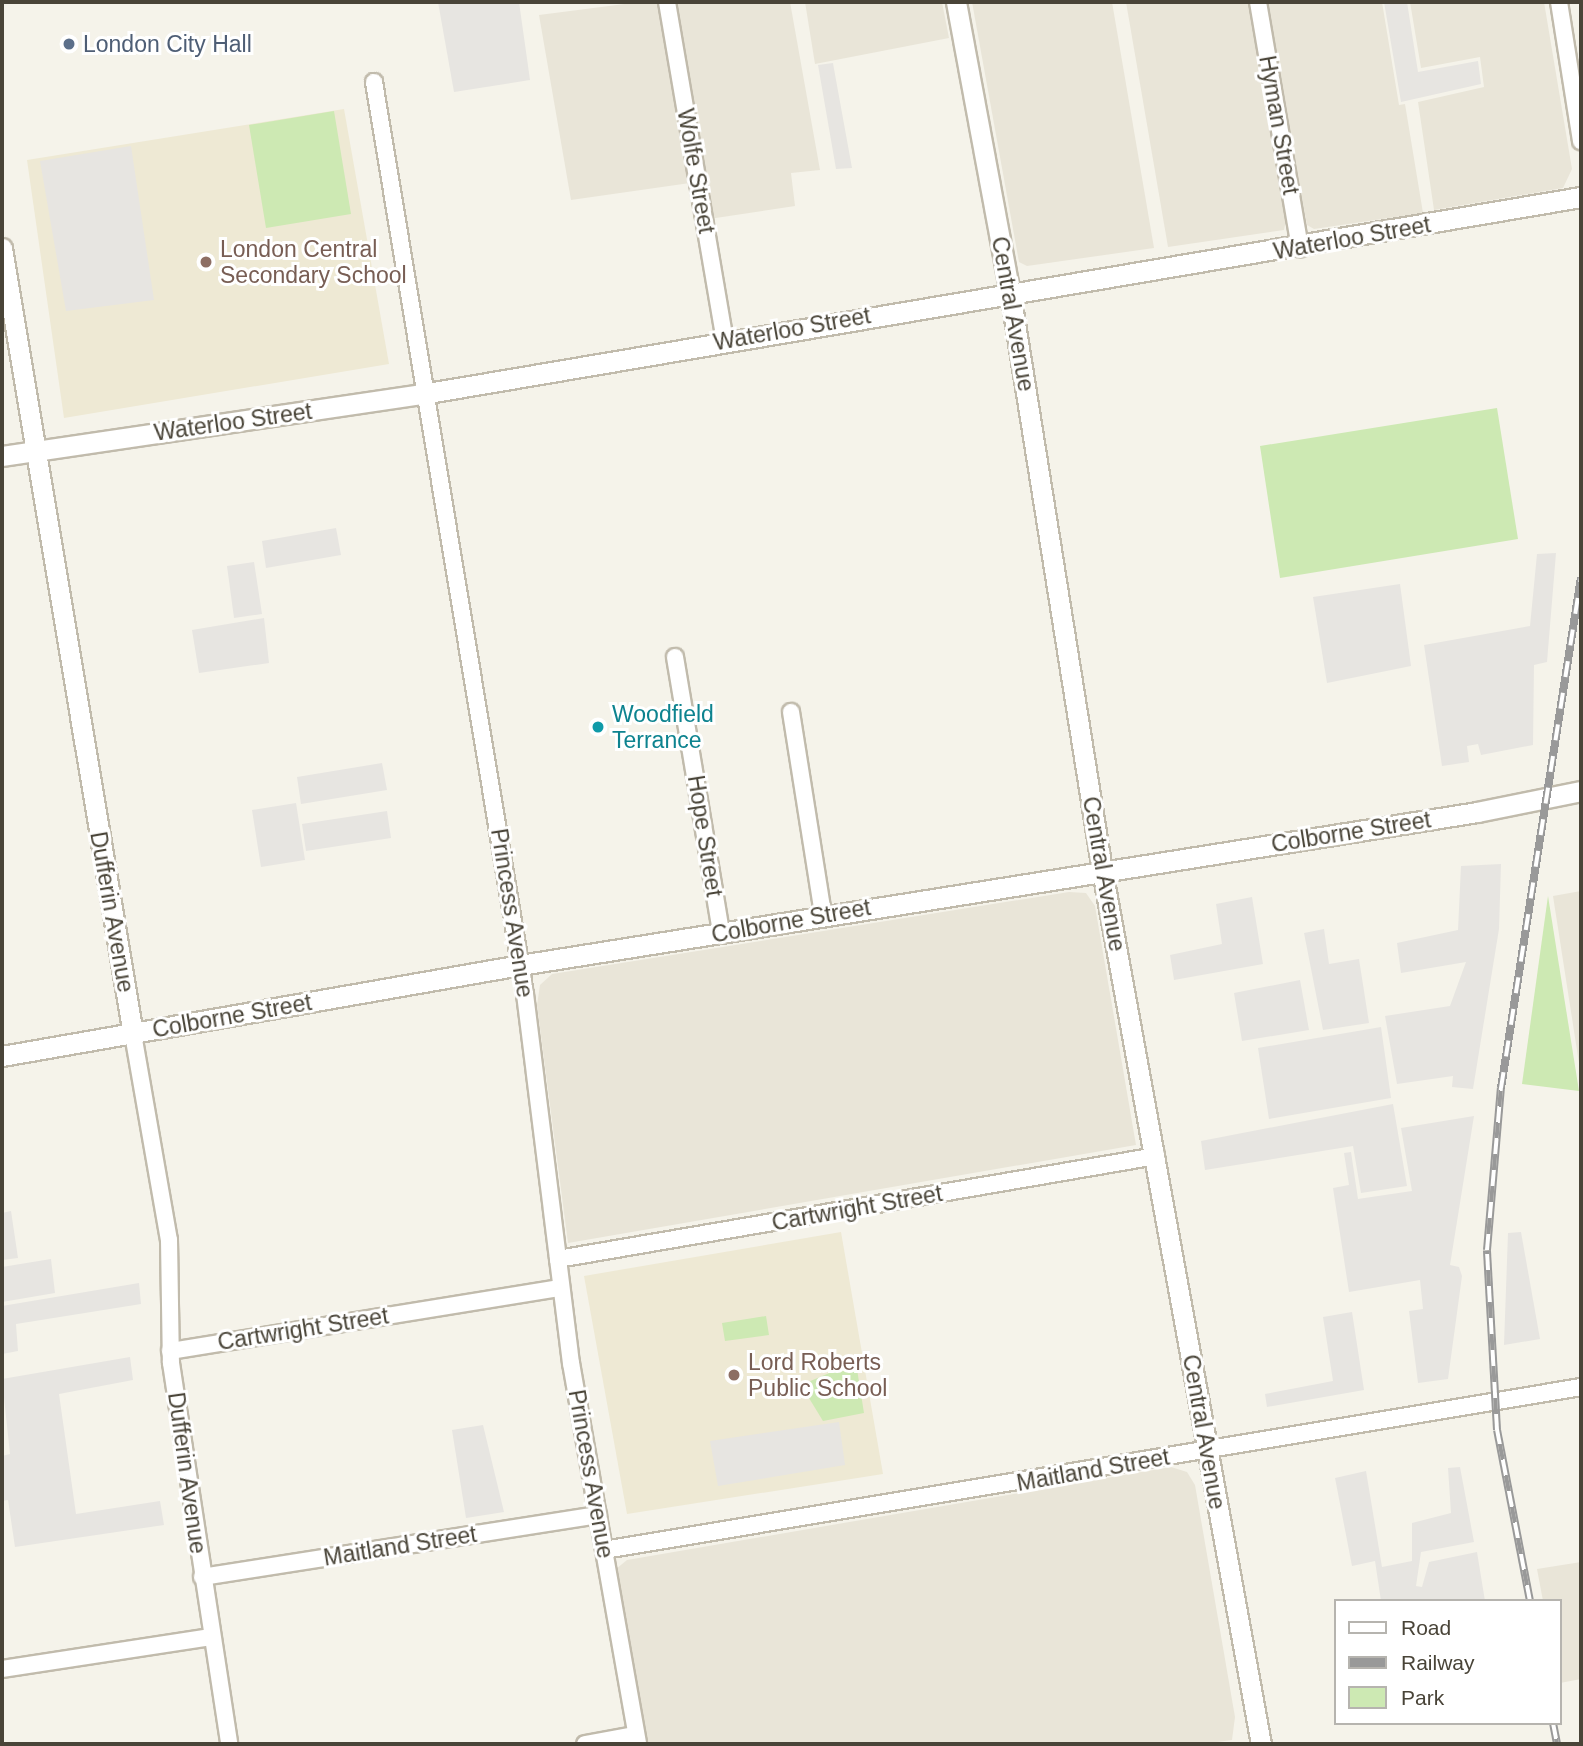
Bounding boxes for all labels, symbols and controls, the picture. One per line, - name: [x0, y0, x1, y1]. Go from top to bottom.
- place label: London City Hall: [83, 30, 252, 58]
- marker: London City Hall: [61, 36, 77, 52]
- street label: Hyman Street: [1253, 53, 1305, 197]
- street label: Wolfe Street: [671, 106, 721, 236]
- street label: Waterloo Street: [1271, 211, 1433, 265]
- street label: Central Avenue: [986, 234, 1040, 394]
- place label: London Central Secondary School: [220, 235, 407, 289]
- marker: London Central Secondary School: [198, 254, 214, 270]
- street label: Waterloo Street: [711, 302, 873, 356]
- street label: Waterloo Street: [152, 397, 314, 447]
- place label: Woodfield Terrance: [612, 700, 714, 754]
- marker: Woodfield Terrance: [590, 719, 606, 735]
- street label: Hope Street: [682, 773, 728, 899]
- street label: Central Avenue: [1077, 794, 1131, 954]
- street label: Colborne Street: [1269, 806, 1433, 858]
- street label: Princess Avenue: [485, 826, 539, 1000]
- street label: Dufferin Avenue: [84, 829, 140, 995]
- street label: Colborne Street: [709, 893, 873, 949]
- street label: Colborne Street: [150, 988, 314, 1044]
- street label: Cartwright Street: [770, 1179, 944, 1237]
- street label: Cartwright Street: [216, 1302, 390, 1356]
- place label: Lord Roberts Public School: [748, 1348, 887, 1402]
- street label: Central Avenue: [1177, 1352, 1231, 1512]
- marker: Lord Roberts Public School: [726, 1367, 742, 1383]
- street label: Princess Avenue: [562, 1387, 620, 1561]
- street label: Dufferin Avenue: [162, 1390, 212, 1556]
- street label: Maitland Street: [1014, 1443, 1172, 1497]
- street label: Maitland Street: [321, 1520, 479, 1572]
- legend: [1334, 1599, 1562, 1725]
- text: Road: [1401, 1616, 1451, 1639]
- text: Railway: [1401, 1651, 1475, 1674]
- text: Park: [1401, 1686, 1444, 1709]

